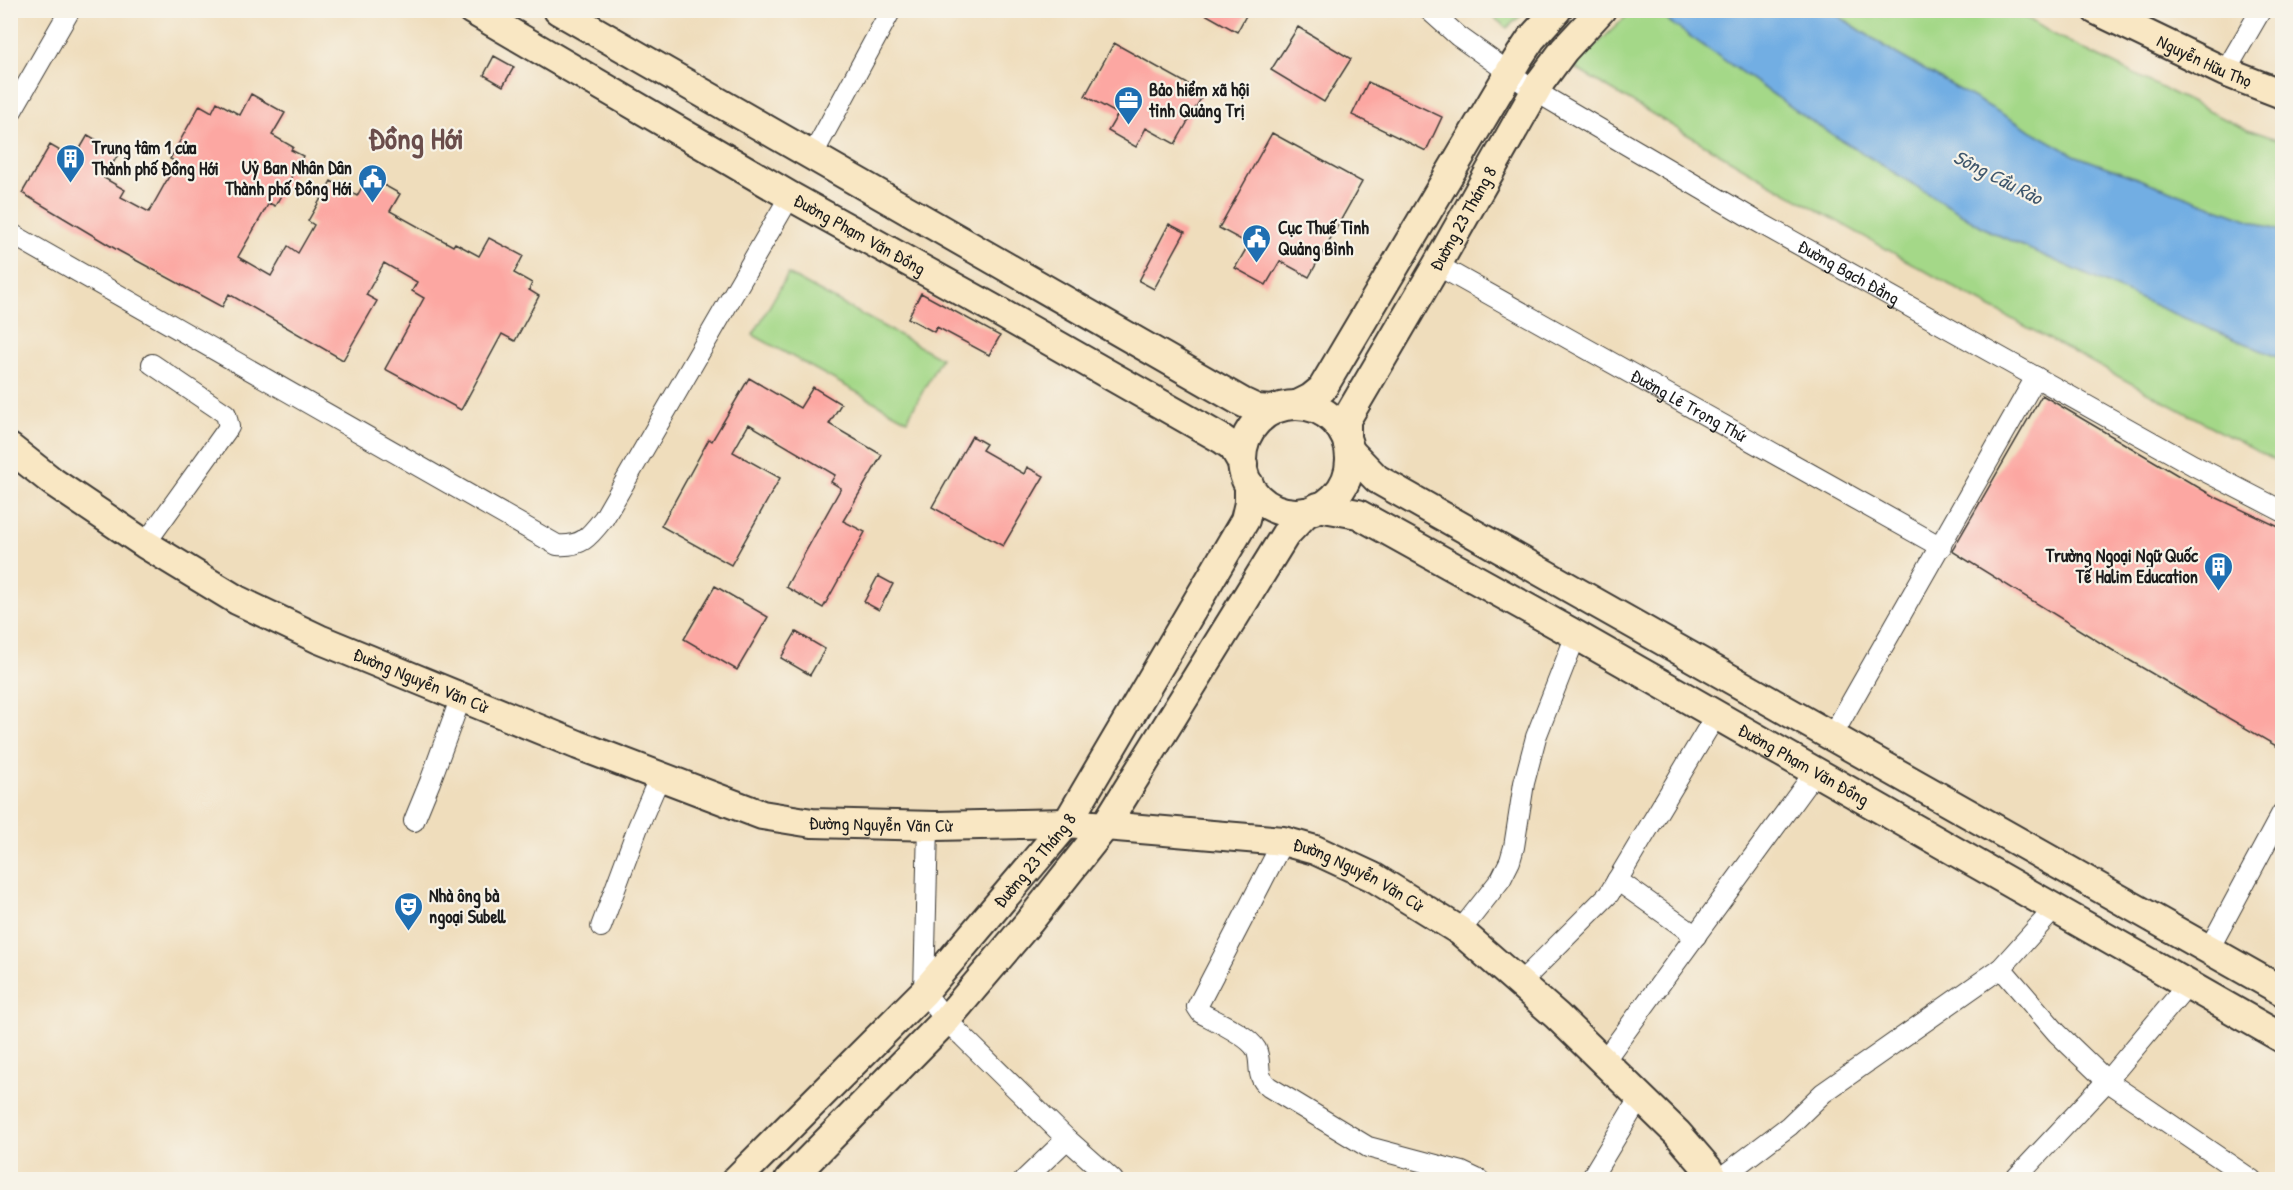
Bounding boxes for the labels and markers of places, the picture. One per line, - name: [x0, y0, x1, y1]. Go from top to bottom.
- place label: Bảo hiểm xã hội tỉnh Quảng Trị: [1148, 77, 1250, 124]
- office icon: Bảo hiểm xã hội tỉnh Quảng Trị: [1112, 84, 1144, 126]
- place label: Trung tâm 1 cửa Thành phố Đồng Hới: [91, 135, 219, 182]
- building icon: Trung tâm 1 cửa Thành phố Đồng Hới: [55, 142, 87, 184]
- place label: Uỷ Ban Nhân Dân Thành phố Đồng Hới: [224, 155, 352, 202]
- public building icon: Uỷ Ban Nhân Dân Thành phố Đồng Hới: [357, 162, 389, 204]
- place label: Cục Thuế Tỉnh Quảng Bình: [1278, 215, 1369, 262]
- public building icon: Cục Thuế Tỉnh Quảng Bình: [1241, 222, 1273, 264]
- place label: Trường Ngoại Ngữ Quốc Tế Halim Education: [2045, 543, 2199, 589]
- building icon: Trường Ngoại Ngữ Quốc Tế Halim Education: [2203, 550, 2235, 592]
- place label: Nhà ông bà ngoại Subell: [429, 883, 507, 930]
- theatre icon: Nhà ông bà ngoại Subell: [392, 890, 424, 932]

